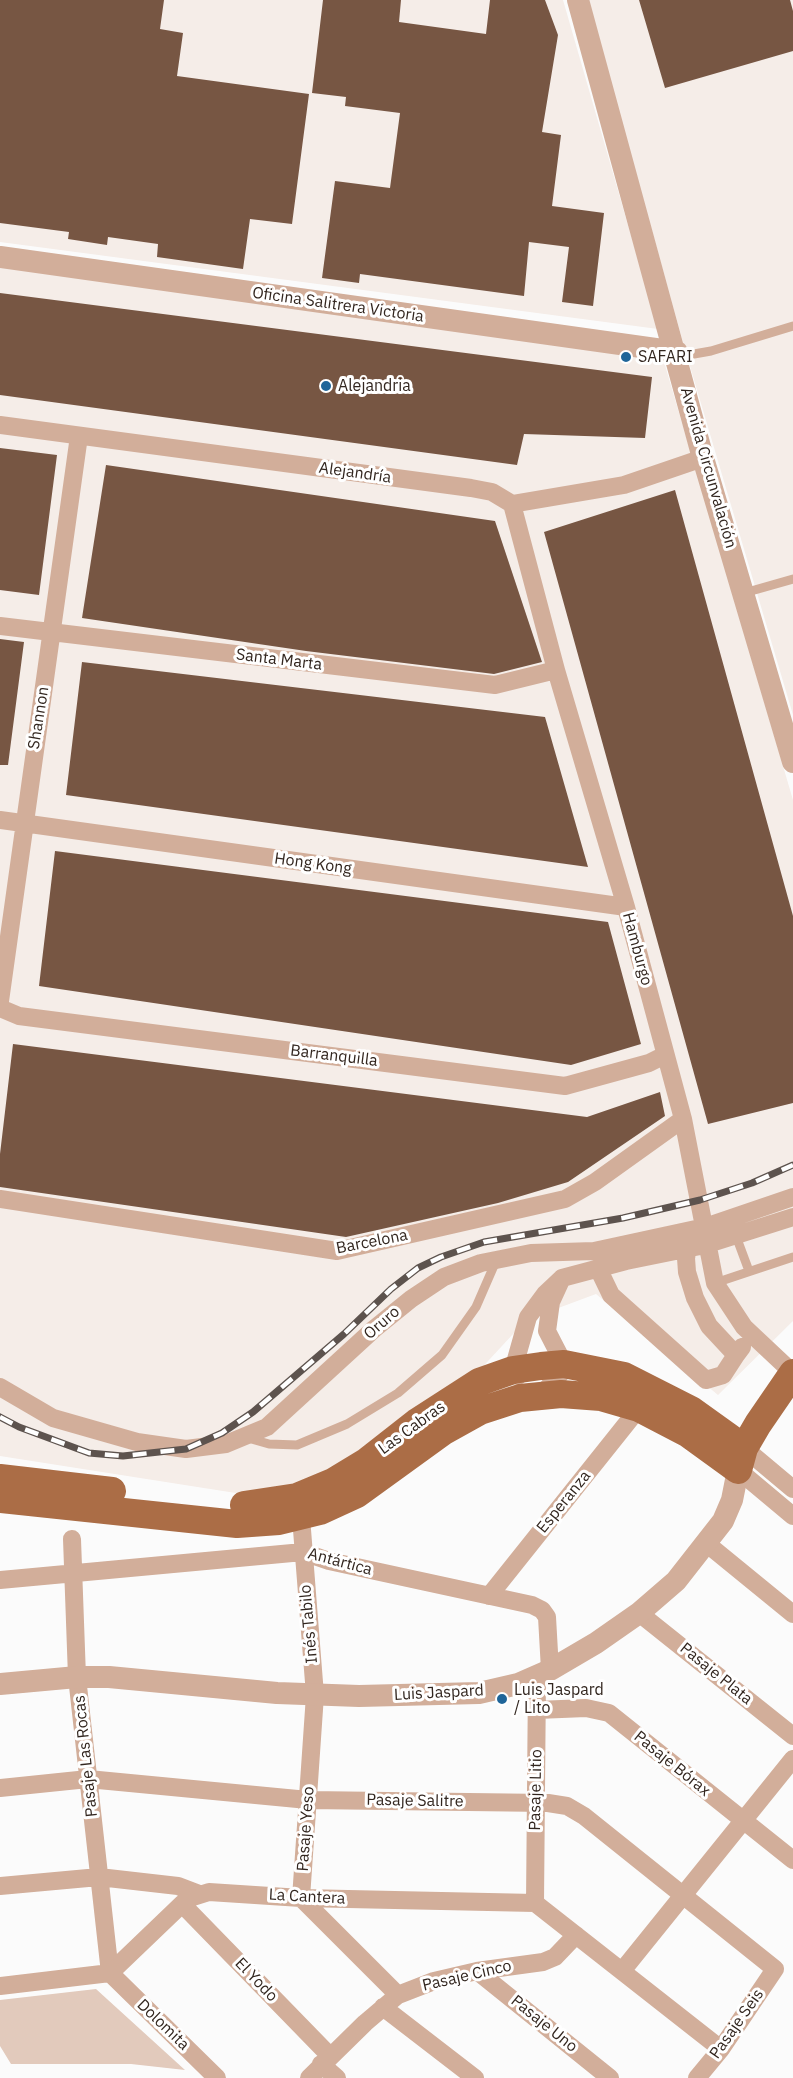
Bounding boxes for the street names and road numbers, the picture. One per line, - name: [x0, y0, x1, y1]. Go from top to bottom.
- street label: Oficina Salitrera Victoria: [251, 283, 425, 327]
- street label: Avenida Circunvalación: [676, 385, 740, 551]
- street label: Alejandría: [318, 458, 392, 488]
- street label: Santa Marta: [235, 645, 323, 675]
- street label: Shannon: [25, 685, 53, 751]
- street label: Hong Kong: [273, 849, 353, 879]
- street label: Hamburgo: [618, 910, 656, 988]
- street label: Barranquilla: [289, 1041, 379, 1071]
- street label: Barcelona: [335, 1226, 409, 1258]
- street label: Oruro: [360, 1302, 404, 1344]
- street label: Las Cabras: [375, 1397, 449, 1459]
- street label: Esperanza: [533, 1467, 595, 1537]
- street label: Antártica: [306, 1544, 374, 1580]
- street label: Inés Tabilo: [296, 1584, 322, 1664]
- street label: Pasaje Plata: [676, 1639, 756, 1709]
- street label: Luis Jaspard: [394, 1681, 484, 1705]
- street label: Pasaje Las Rocas: [70, 1694, 102, 1818]
- street label: Pasaje Bórax: [630, 1727, 714, 1801]
- street label: Pasaje Litio: [526, 1749, 546, 1831]
- street label: Pasaje Yeso: [293, 1786, 319, 1872]
- street label: Pasaje Salitre: [366, 1791, 464, 1811]
- street label: La Cantera: [268, 1885, 346, 1909]
- street label: El Yodo: [231, 1954, 281, 2006]
- street label: Pasaje Cinco: [421, 1956, 513, 1996]
- street label: Pasaje Seis: [706, 1985, 768, 2063]
- street label: Pasaje Uno: [507, 1991, 581, 2057]
- street label: Dolomita: [133, 1995, 193, 2055]

